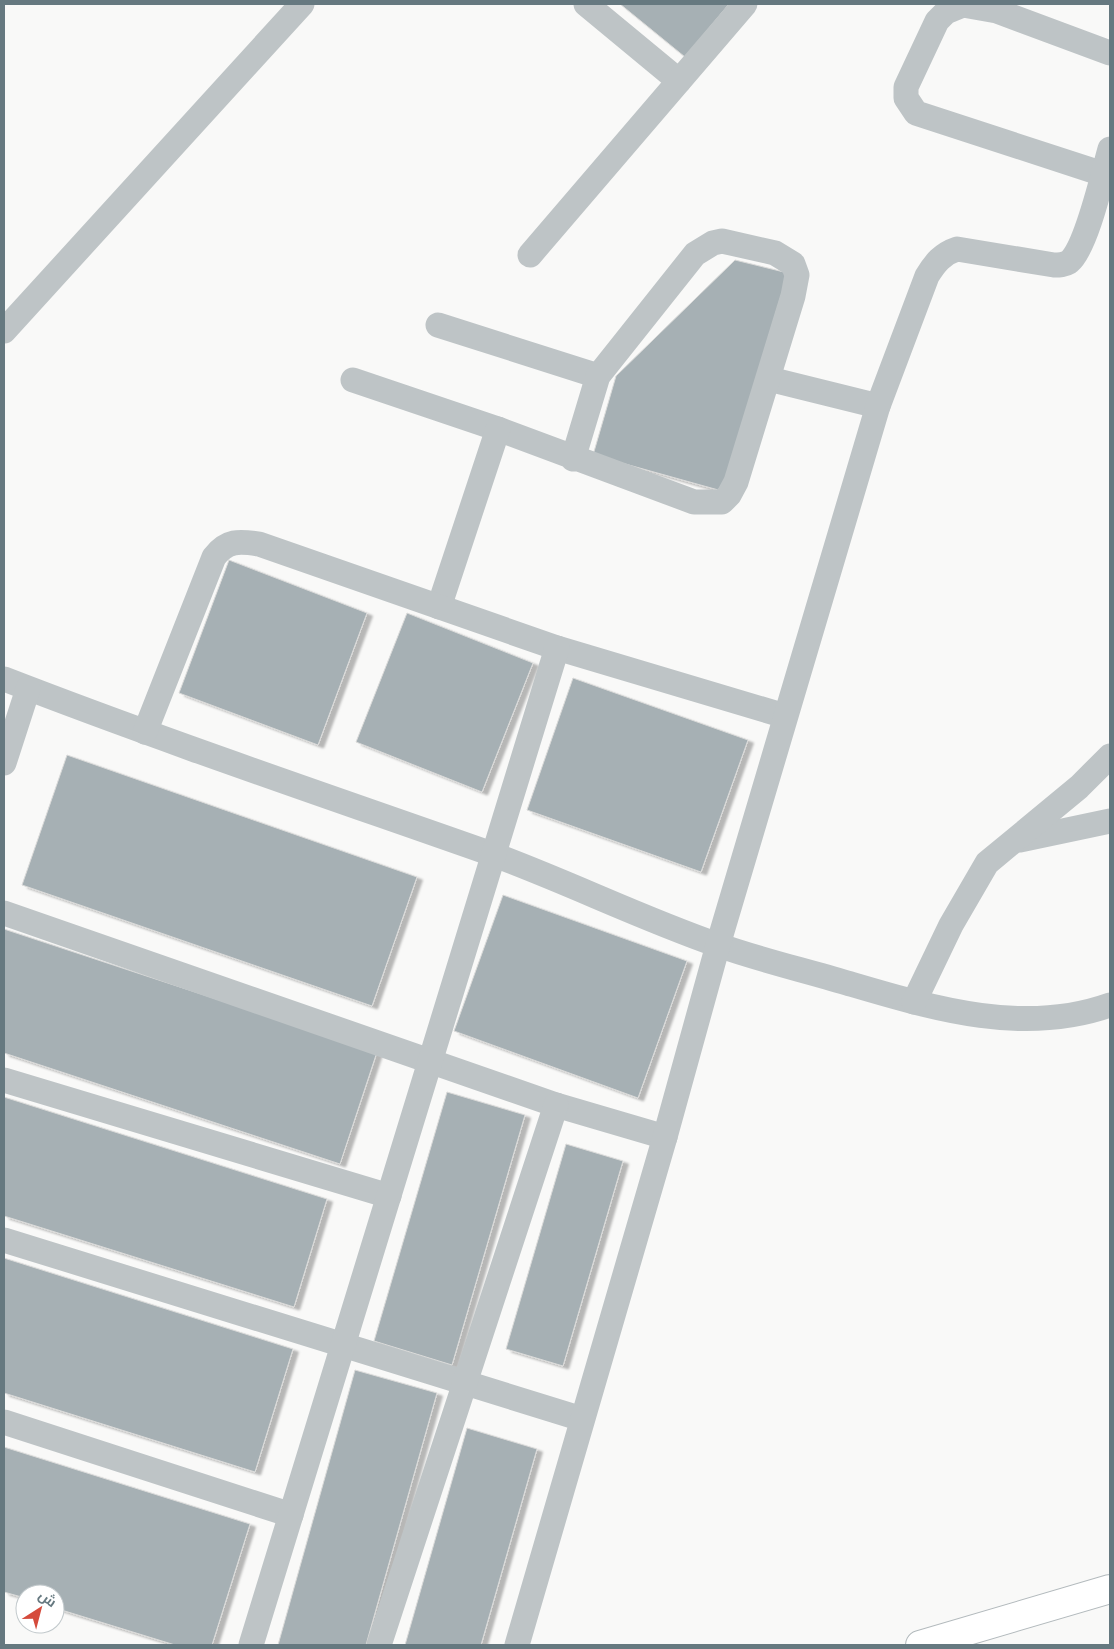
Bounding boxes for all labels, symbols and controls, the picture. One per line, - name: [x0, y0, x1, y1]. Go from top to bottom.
- north arrow: [15, 1584, 65, 1634]
- text: ش: [35, 1587, 60, 1611]

